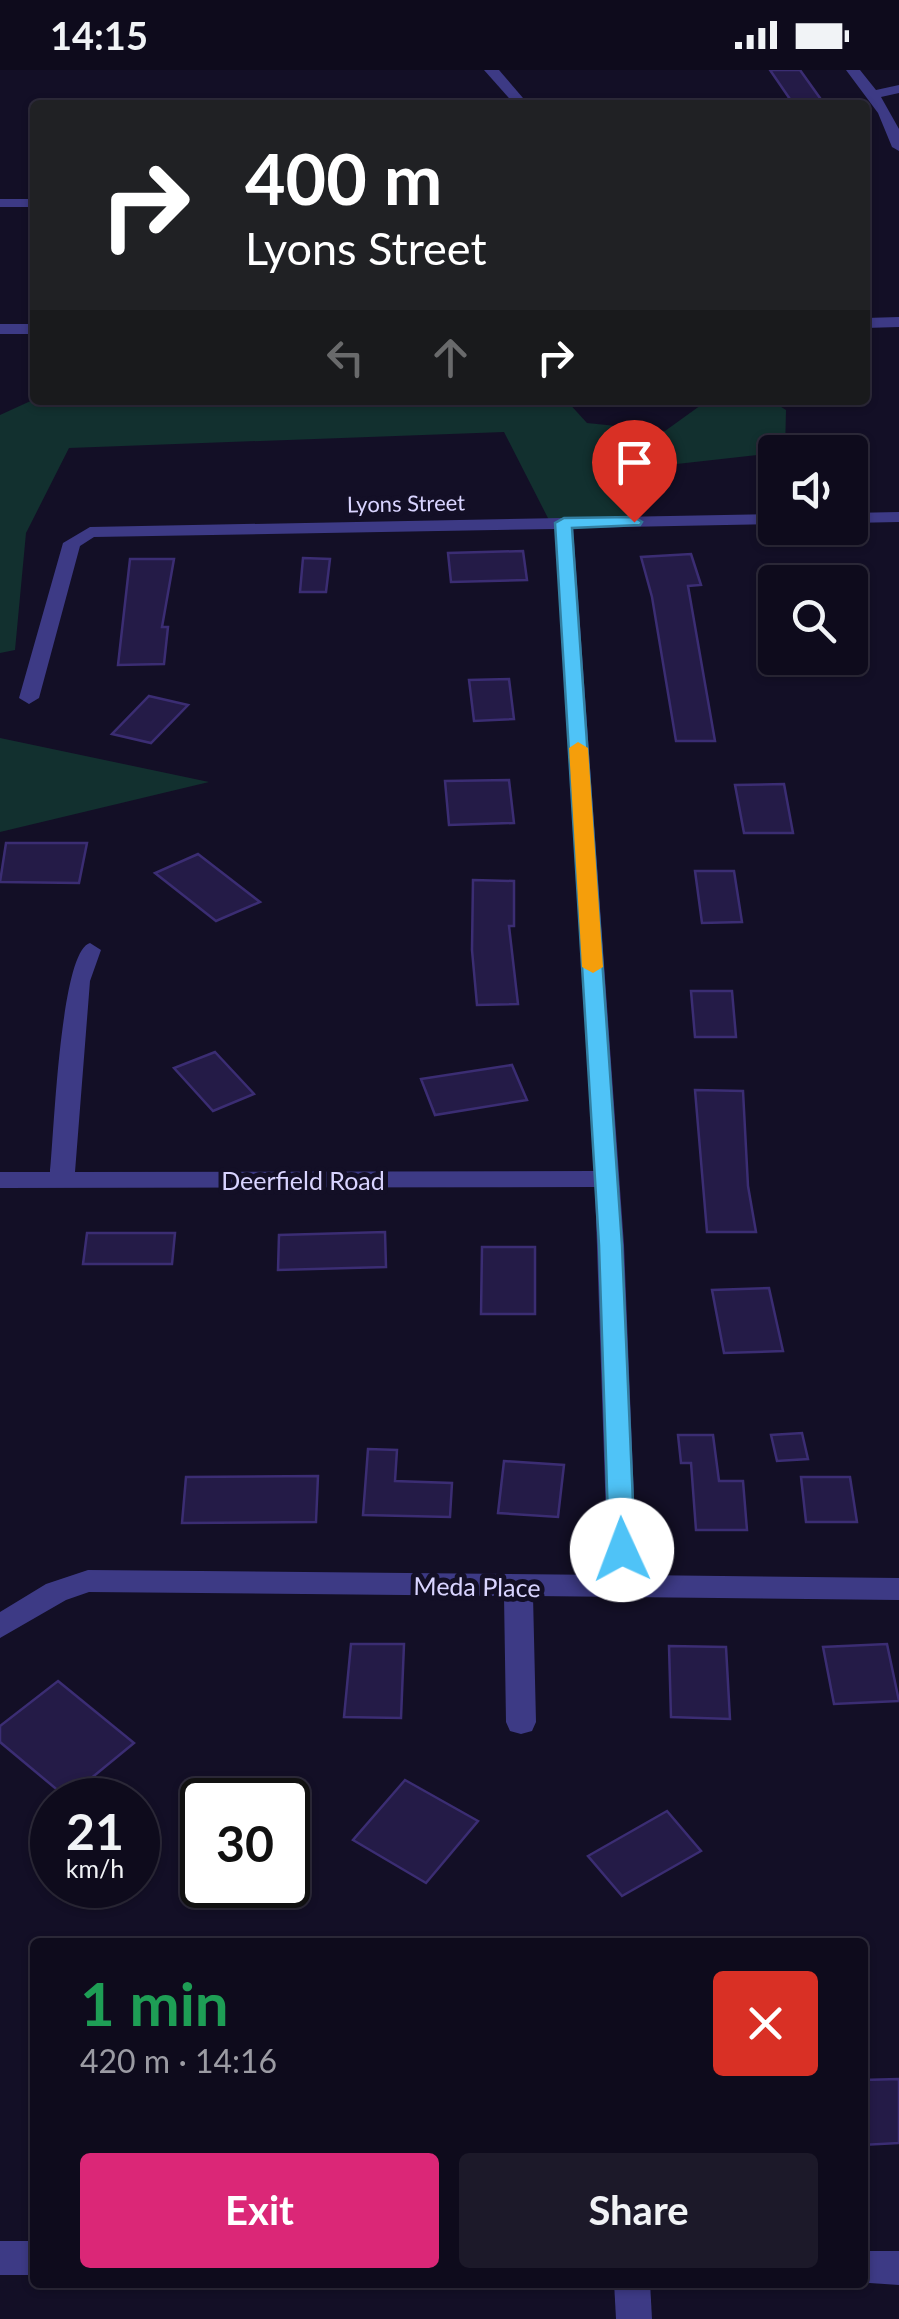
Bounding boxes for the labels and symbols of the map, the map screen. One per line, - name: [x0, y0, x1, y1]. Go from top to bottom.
- pin: [592, 420, 677, 523]
- street label: Lyons Street: [347, 488, 465, 518]
- street label: Deerfield Road: [221, 1165, 385, 1195]
- position arrow: [570, 1498, 674, 1602]
- street label: Meda Place: [413, 1570, 541, 1602]
- speed limit sign: 30: [180, 1778, 310, 1908]

